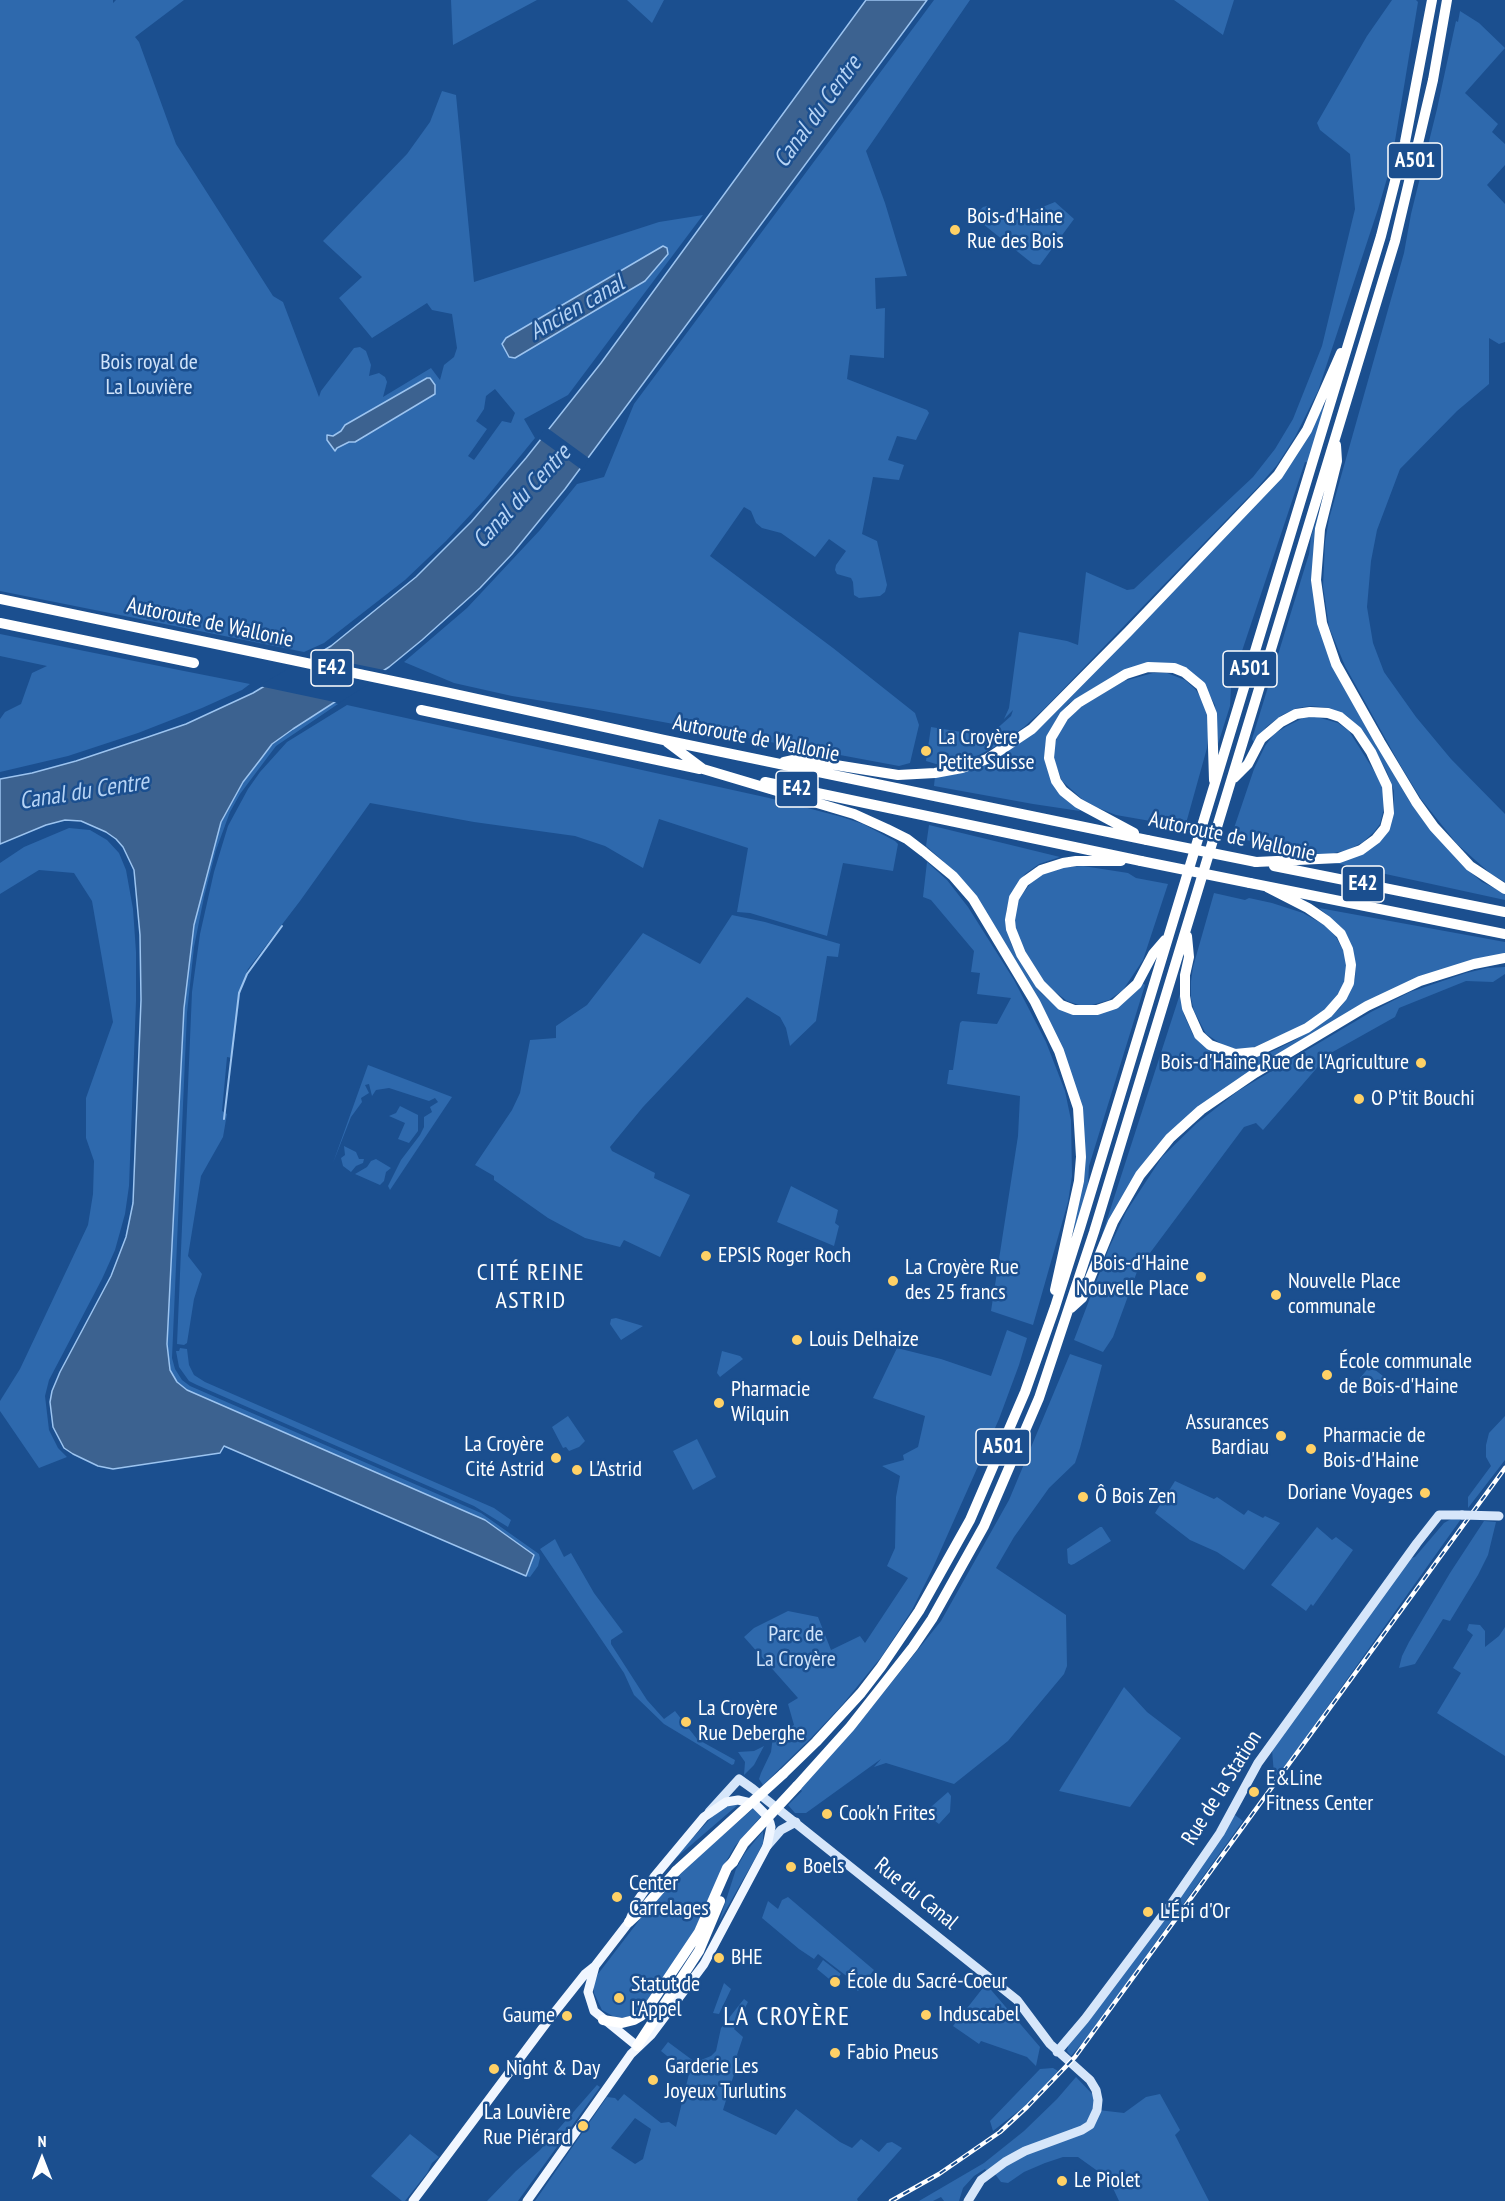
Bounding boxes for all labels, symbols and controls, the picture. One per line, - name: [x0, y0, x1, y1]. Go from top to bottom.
- water label: Canal du Centre: [768, 51, 868, 173]
- road number: A501: [1388, 143, 1442, 179]
- place label: Bois-d'Haine Rue des Bois: [967, 204, 1064, 255]
- marker: Bois-d'Haine Rue des Bois: [948, 223, 962, 237]
- water label: Ancien canal: [524, 269, 630, 347]
- park label: Bois royal de La Louvière: [100, 350, 198, 402]
- water label: Canal du Centre: [467, 439, 577, 555]
- street label: Autoroute de Wallonie: [124, 592, 296, 654]
- road number: E42: [311, 650, 353, 686]
- road number: A501: [1223, 651, 1277, 687]
- street label: Autoroute de Wallonie: [670, 710, 842, 768]
- place label: La Croyère Petite Suisse: [938, 725, 1035, 776]
- marker: La Croyère Petite Suisse: [919, 744, 933, 758]
- water label: Canal du Centre: [17, 768, 151, 816]
- road number: E42: [776, 771, 818, 807]
- street label: Autoroute de Wallonie: [1146, 806, 1318, 868]
- road number: E42: [1342, 866, 1384, 902]
- place label: Bois-d'Haine Rue de l'Agriculture: [1160, 1050, 1409, 1076]
- marker: Bois-d'Haine Rue de l'Agriculture: [1414, 1056, 1428, 1070]
- place label: O P'tit Bouchi: [1371, 1086, 1475, 1112]
- marker: O P'tit Bouchi: [1352, 1092, 1366, 1106]
- place label: EPSIS Roger Roch: [718, 1243, 851, 1269]
- marker: EPSIS Roger Roch: [699, 1249, 713, 1263]
- place label: Bois-d'Haine Nouvelle Place: [1076, 1251, 1189, 1302]
- place label: La Croyère Rue des 25 francs: [905, 1255, 1019, 1306]
- district label: CITÉ REINE ASTRID: [477, 1259, 585, 1315]
- place label: Nouvelle Place communale: [1288, 1269, 1401, 1320]
- marker: Bois-d'Haine Nouvelle Place: [1194, 1270, 1208, 1284]
- marker: La Croyère Rue des 25 francs: [886, 1274, 900, 1288]
- marker: Nouvelle Place communale: [1269, 1288, 1283, 1302]
- place label: Louis Delhaize: [809, 1327, 919, 1353]
- marker: Louis Delhaize: [790, 1333, 804, 1347]
- place label: École communale de Bois-d'Haine: [1339, 1349, 1472, 1400]
- marker: École communale de Bois-d'Haine: [1320, 1368, 1334, 1382]
- place label: Pharmacie Wilquin: [731, 1377, 810, 1428]
- marker: Pharmacie Wilquin: [712, 1396, 726, 1410]
- place label: Assurances Bardiau: [1186, 1410, 1269, 1462]
- place label: Pharmacie de Bois-d'Haine: [1323, 1423, 1426, 1474]
- road number: A501: [976, 1429, 1030, 1465]
- marker: Assurances Bardiau: [1274, 1429, 1288, 1443]
- place label: La Croyère Cité Astrid: [464, 1432, 544, 1484]
- marker: Pharmacie de Bois-d'Haine: [1304, 1442, 1318, 1456]
- marker: La Croyère Cité Astrid: [549, 1451, 563, 1465]
- place label: L'Astrid: [589, 1457, 642, 1483]
- marker: L'Astrid: [570, 1463, 584, 1477]
- place label: Doriane Voyages: [1287, 1480, 1413, 1506]
- place label: Ô Bois Zen: [1095, 1484, 1176, 1510]
- marker: Doriane Voyages: [1418, 1486, 1432, 1500]
- marker: Ô Bois Zen: [1076, 1490, 1090, 1504]
- park label: Parc de La Croyère: [756, 1622, 836, 1674]
- place label: La Croyère Rue Deberghe: [698, 1696, 805, 1748]
- marker: La Croyère Rue Deberghe: [679, 1715, 693, 1729]
- street label: Rue de la Station: [1176, 1726, 1268, 1850]
- place label: E&Line Fitness Center: [1266, 1766, 1373, 1818]
- marker: E&Line Fitness Center: [1247, 1785, 1261, 1799]
- place label: Cook'n Frites: [839, 1801, 935, 1827]
- marker: Cook'n Frites: [820, 1807, 834, 1821]
- street label: Rue du Canal: [869, 1852, 963, 1936]
- place label: Boels: [803, 1854, 845, 1880]
- marker: Boels: [784, 1860, 798, 1874]
- place label: Center Carrelages: [629, 1871, 709, 1922]
- marker: Center Carrelages: [610, 1890, 624, 1904]
- place label: L'Épi d'Or: [1160, 1899, 1230, 1925]
- marker: L'Épi d'Or: [1141, 1905, 1155, 1919]
- place label: BHE: [731, 1945, 763, 1971]
- marker: BHE: [712, 1951, 726, 1965]
- place label: École du Sacré-Coeur: [847, 1969, 1007, 1995]
- place label: Statut de l'Appel: [631, 1972, 700, 2024]
- marker: École du Sacré-Coeur: [828, 1975, 842, 1989]
- marker: Statut de l'Appel: [612, 1991, 626, 2005]
- district label: LA CROYÈRE: [723, 2002, 851, 2034]
- place label: Induscabel: [938, 2002, 1020, 2028]
- place label: Gaume: [502, 2003, 555, 2029]
- marker: Induscabel: [919, 2008, 933, 2022]
- marker: Gaume: [560, 2009, 574, 2023]
- place label: Fabio Pneus: [847, 2040, 938, 2066]
- marker: Fabio Pneus: [828, 2046, 842, 2060]
- place label: Garderie Les Joyeux Turlutins: [665, 2054, 786, 2106]
- place label: Night & Day: [506, 2056, 600, 2082]
- marker: Night & Day: [487, 2062, 501, 2076]
- marker: Garderie Les Joyeux Turlutins: [646, 2073, 660, 2087]
- place label: La Louvière Rue Piérard: [483, 2100, 571, 2152]
- marker: La Louvière Rue Piérard: [576, 2119, 590, 2133]
- north arrow: [12, 2129, 72, 2189]
- text: N: [38, 2131, 46, 2151]
- place label: Le Piolet: [1074, 2168, 1140, 2194]
- marker: Le Piolet: [1055, 2174, 1069, 2188]

